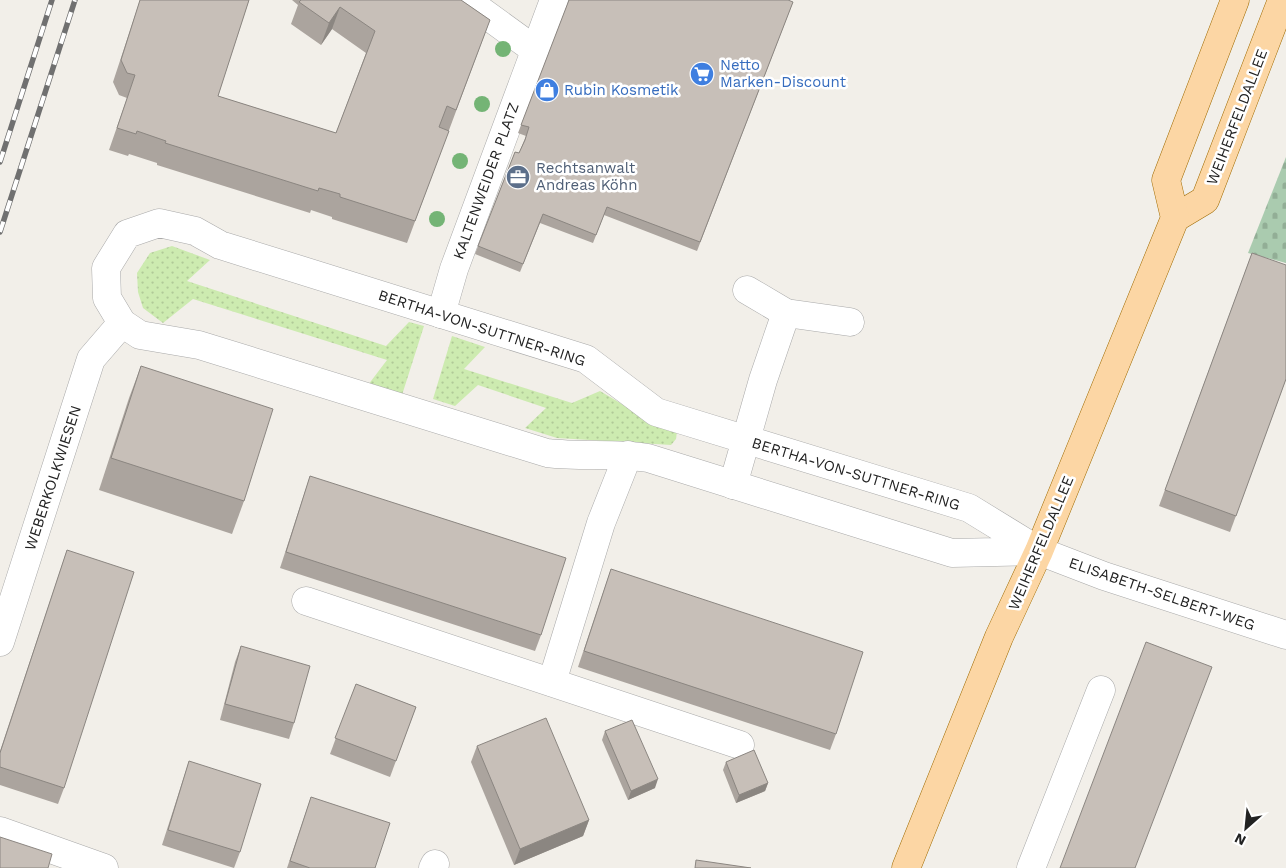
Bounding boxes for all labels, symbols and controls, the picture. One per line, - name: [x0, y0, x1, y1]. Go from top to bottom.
- street label: WEIHERFELDALLEE: [1203, 46, 1271, 188]
- place label: Netto Marken-Discount: [720, 56, 847, 91]
- supermarket icon: Netto Marken-Discount: [689, 61, 715, 87]
- shop icon: Rubin Kosmetik: [534, 77, 560, 103]
- place label: Rubin Kosmetik: [564, 81, 679, 99]
- street label: KALTENWEIDER PLATZ: [449, 100, 523, 262]
- place label: Rechtsanwalt Andreas Köhn: [536, 159, 637, 194]
- office icon: Rechtsanwalt Andreas Köhn: [505, 164, 531, 190]
- street label: BERTHA-VON-SUTTNER-RING: [376, 286, 588, 370]
- street label: WEBERKOLKWIESEN: [21, 403, 85, 553]
- street label: BERTHA-VON-SUTTNER-RING: [750, 434, 962, 514]
- street label: WEIHERFELDALLEE: [1005, 473, 1077, 613]
- street label: ELISABETH-SELBERT-WEG: [1067, 554, 1257, 634]
- north arrow: [1221, 803, 1271, 853]
- text: N: [1232, 830, 1248, 849]

